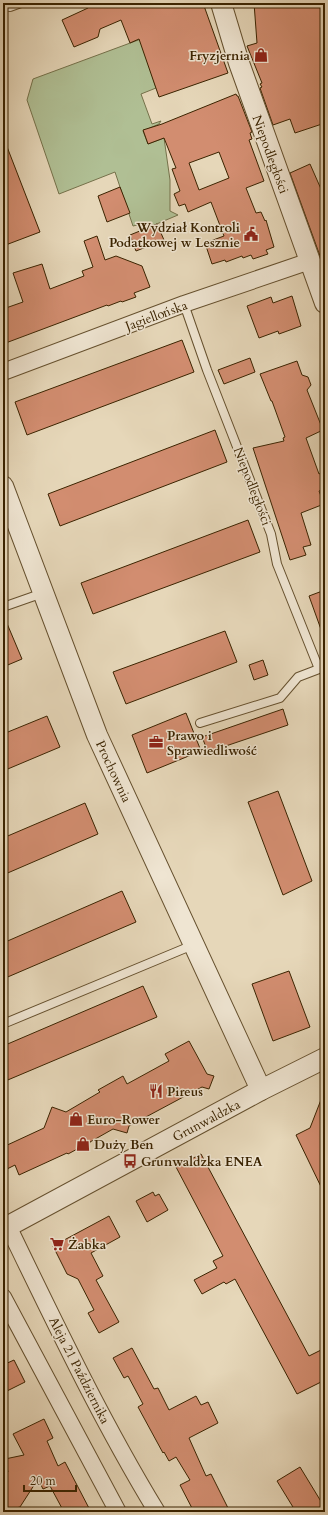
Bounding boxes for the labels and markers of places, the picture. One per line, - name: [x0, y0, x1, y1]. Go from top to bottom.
- place label: Fryzjernia: [189, 47, 251, 65]
- shop icon: Fryzjernia: [253, 47, 269, 63]
- place label: Wydział Kontroli Podatkowej w Lesznie: [109, 219, 240, 252]
- public building icon: Wydział Kontroli Podatkowej w Lesznie: [243, 226, 259, 242]
- place label: Prawo i Sprawiedliwość: [167, 727, 257, 760]
- office icon: Prawo i Sprawiedliwość: [148, 734, 164, 750]
- restaurant icon: Pireus: [148, 1083, 164, 1099]
- place label: Pireus: [167, 1083, 203, 1101]
- shop icon: Euro-Rower: [68, 1111, 84, 1127]
- place label: Euro-Rower: [87, 1111, 160, 1129]
- shop icon: Duży Ben: [75, 1136, 91, 1152]
- place label: Duży Ben: [94, 1136, 154, 1154]
- bus stop icon: Grunwaldzka ENEA: [122, 1153, 138, 1169]
- place label: Grunwaldzka ENEA: [141, 1153, 263, 1171]
- supermarket icon: Żabka: [49, 1236, 65, 1252]
- place label: Żabka: [68, 1236, 107, 1254]

